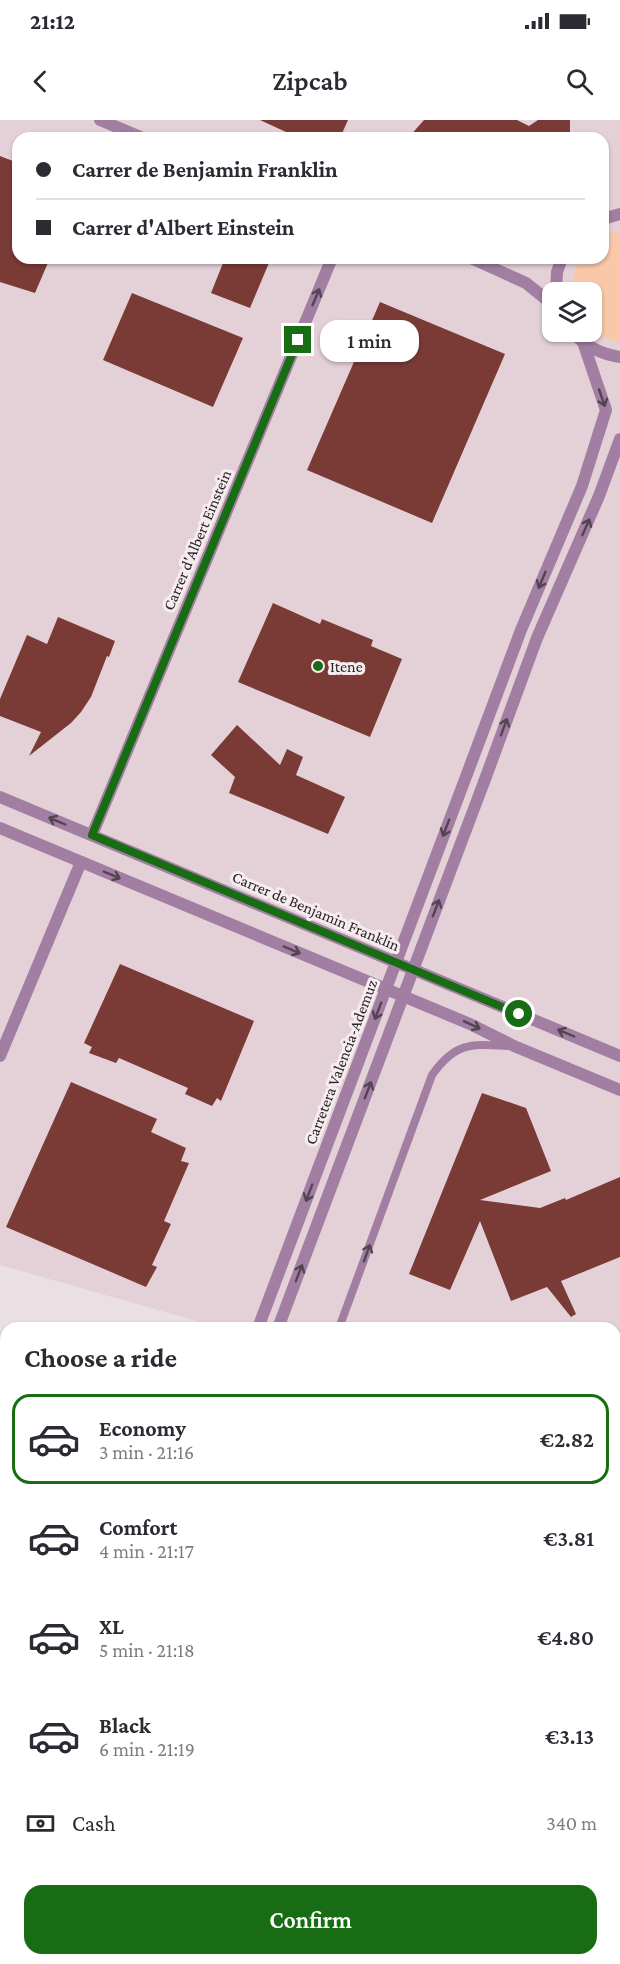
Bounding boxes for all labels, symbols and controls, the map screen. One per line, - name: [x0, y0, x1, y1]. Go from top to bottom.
- text: 21:12: [30, 9, 75, 34]
- icon: back: [24, 65, 57, 98]
- icon: search: [563, 65, 596, 98]
- text: Zipcab: [272, 66, 348, 96]
- text: Carrer de Benjamin Franklin: [72, 157, 338, 182]
- text: Carrer d'Albert Einstein: [72, 215, 294, 240]
- map controls: [542, 282, 602, 342]
- button: layers: [542, 282, 602, 342]
- one-way arrow: [311, 288, 322, 306]
- callout: 1 min: [319, 319, 418, 361]
- route end: [284, 326, 311, 353]
- text: 1 min: [347, 330, 392, 352]
- one-way arrow: [597, 388, 608, 407]
- street label: Carrer d'Albert Einstein: [160, 467, 234, 613]
- one-way arrow: [581, 519, 592, 537]
- one-way arrow: [536, 570, 547, 589]
- place label: Itene: [330, 658, 363, 675]
- marker: Itene: [311, 659, 325, 673]
- one-way arrow: [500, 718, 511, 737]
- one-way arrow: [48, 815, 66, 826]
- one-way arrow: [440, 819, 451, 837]
- street label: Carrer de Benjamin Franklin: [229, 868, 403, 955]
- one-way arrow: [103, 870, 121, 881]
- one-way arrow: [432, 899, 443, 918]
- one-way arrow: [282, 945, 301, 956]
- street label: Carretera Valencia-Ademuz: [302, 977, 380, 1147]
- route start: [505, 1000, 532, 1027]
- one-way arrow: [371, 1001, 382, 1020]
- one-way arrow: [462, 1020, 480, 1032]
- one-way arrow: [557, 1027, 576, 1038]
- one-way arrow: [363, 1081, 374, 1100]
- one-way arrow: [302, 1183, 313, 1202]
- one-way arrow: [362, 1244, 373, 1263]
- one-way arrow: [294, 1264, 305, 1283]
- text: Choose a ride: [24, 1343, 177, 1373]
- icon: car: [27, 1412, 81, 1466]
- text: Economy: [99, 1416, 186, 1441]
- text: €2.82: [540, 1427, 594, 1452]
- text: 3 min · 21:16: [99, 1441, 194, 1463]
- icon: car: [27, 1511, 81, 1565]
- text: Comfort: [99, 1515, 177, 1540]
- text: €3.81: [543, 1526, 594, 1551]
- text: 4 min · 21:17: [99, 1540, 194, 1562]
- icon: car: [27, 1610, 81, 1664]
- text: XL: [99, 1614, 124, 1639]
- text: €4.80: [537, 1625, 594, 1650]
- text: 5 min · 21:18: [99, 1639, 195, 1661]
- icon: car: [27, 1709, 81, 1763]
- text: Black: [99, 1713, 151, 1738]
- text: €3.13: [545, 1724, 594, 1749]
- text: 6 min · 21:19: [99, 1738, 195, 1760]
- icon: cash: [24, 1807, 57, 1840]
- text: Cash: [72, 1811, 116, 1836]
- text: 340 m: [546, 1812, 597, 1834]
- button: Confirm: [24, 1885, 597, 1954]

